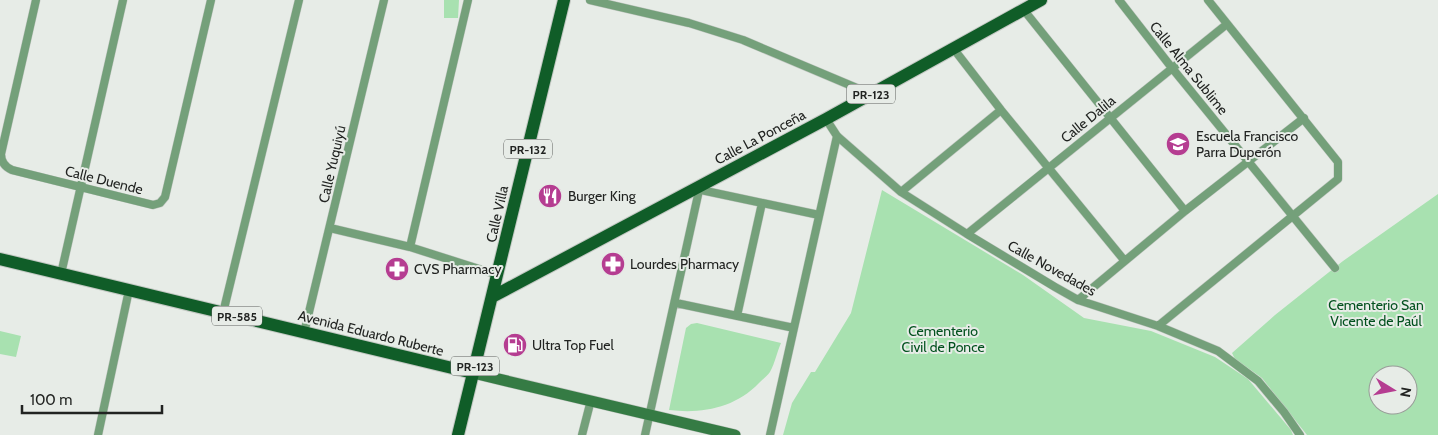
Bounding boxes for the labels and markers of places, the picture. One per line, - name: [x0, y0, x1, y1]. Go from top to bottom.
- place label: Escuela Francisco Parra Duperón: [1196, 127, 1298, 161]
- school or university icon: Escuela Francisco Parra Duperón: [1165, 131, 1191, 157]
- restaurant icon: Burger King: [537, 183, 563, 209]
- place label: Burger King: [568, 187, 637, 205]
- pharmacy icon: Lourdes Pharmacy: [600, 251, 626, 277]
- place label: Lourdes Pharmacy: [630, 255, 739, 273]
- pharmacy icon: CVS Pharmacy: [384, 256, 410, 282]
- place label: CVS Pharmacy: [414, 260, 502, 278]
- fuel station icon: Ultra Top Fuel: [502, 332, 528, 358]
- place label: Ultra Top Fuel: [532, 336, 614, 354]

